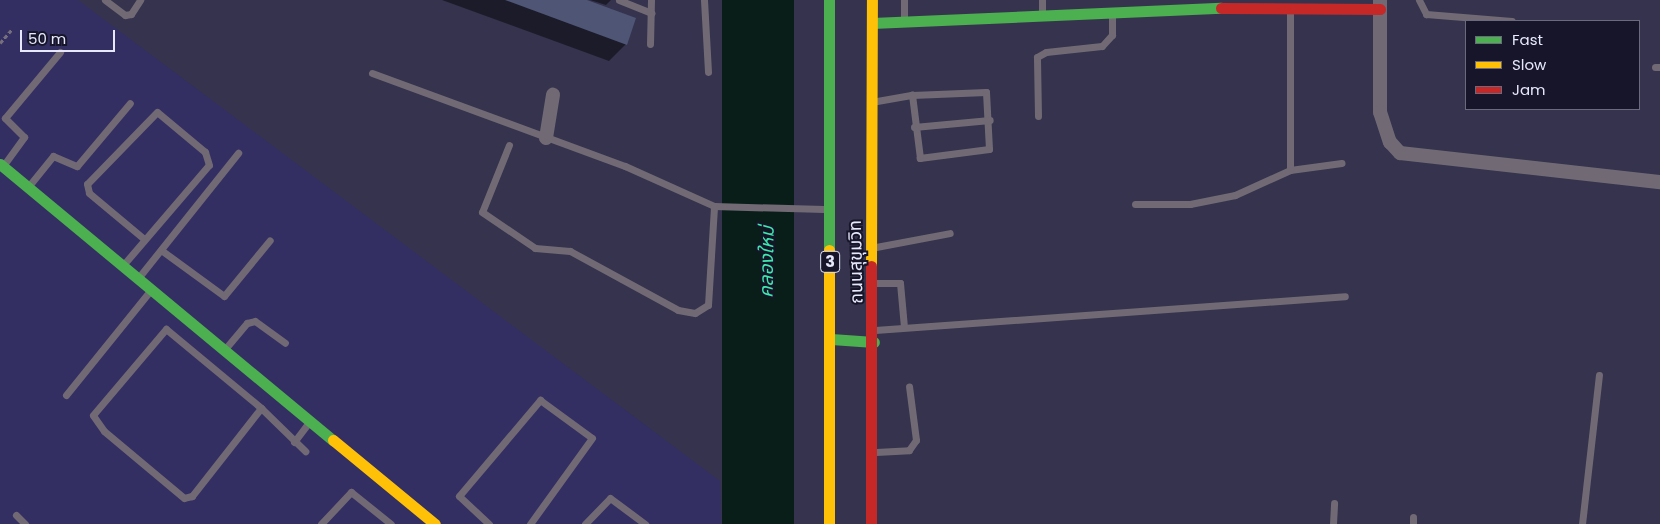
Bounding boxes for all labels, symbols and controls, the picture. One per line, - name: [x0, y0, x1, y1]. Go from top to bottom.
- scale bar: [22, 20, 118, 52]
- legend: [1465, 20, 1640, 110]
- text: 50 m: [28, 28, 66, 49]
- text: Fast: [1512, 29, 1543, 50]
- text: Slow: [1512, 54, 1546, 75]
- text: Jam: [1512, 79, 1546, 100]
- street label: ถนนสุขุมวิท: [844, 220, 868, 304]
- water label: คลองใหม่: [755, 226, 779, 298]
- road number: 3: [820, 248, 840, 276]

